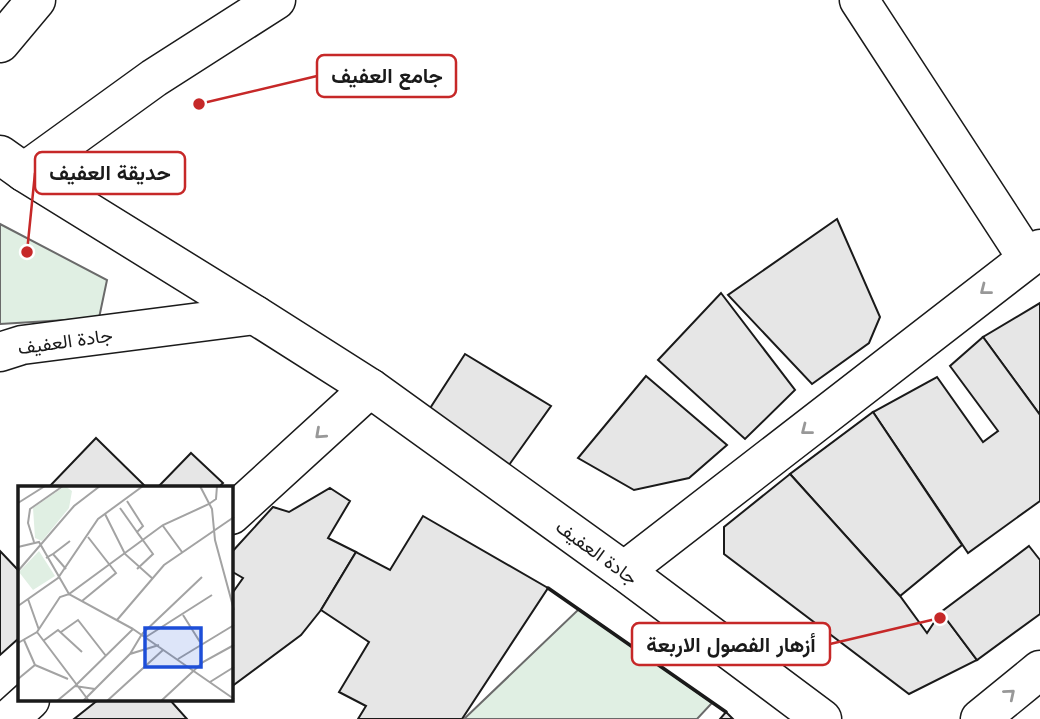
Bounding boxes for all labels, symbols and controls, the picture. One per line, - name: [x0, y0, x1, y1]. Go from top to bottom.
- callout: جامع العفيف: [317, 55, 456, 97]
- text: جامع العفيف: [331, 62, 443, 90]
- callout: حديقة العفيف: [35, 152, 185, 194]
- text: حديقة العفيف: [49, 159, 171, 185]
- one-way arrow: [981, 281, 993, 294]
- street label: جادة العفيف: [16, 322, 114, 360]
- one-way arrow: [801, 421, 814, 434]
- one-way arrow: [315, 426, 328, 439]
- inset map: [18, 486, 233, 702]
- street label: جادة العفيف: [551, 514, 643, 590]
- callout: أزهار الفصول الاربعة: [632, 623, 830, 665]
- text: أزهار الفصول الاربعة: [646, 631, 816, 658]
- one-way arrow: [1003, 690, 1015, 703]

